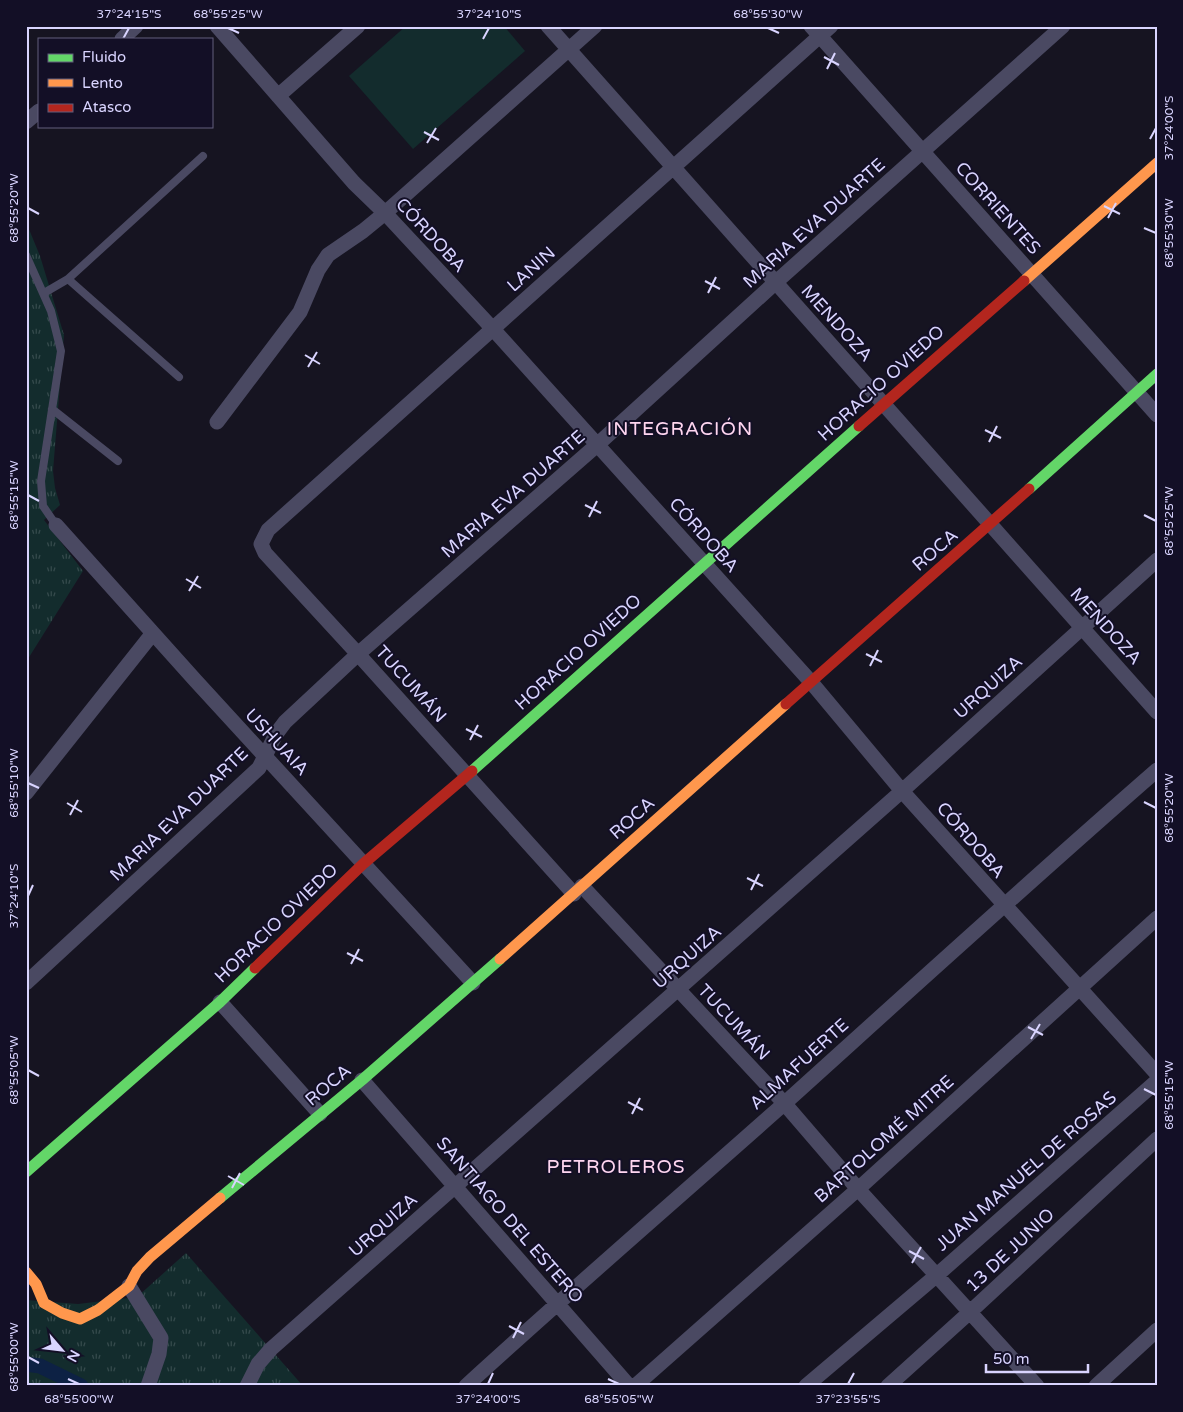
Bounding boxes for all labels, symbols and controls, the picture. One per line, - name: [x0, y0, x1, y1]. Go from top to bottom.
- text: 37°24'15"S: [97, 7, 161, 21]
- text: 68°55'25"W: [193, 7, 263, 21]
- text: 37°24'10"S: [457, 7, 521, 21]
- text: 68°55'30"W: [733, 7, 803, 21]
- legend: [38, 38, 212, 128]
- text: Fluido: [82, 48, 126, 66]
- text: Lento: [82, 74, 123, 92]
- text: 37°24'00"S: [1162, 96, 1176, 160]
- text: Atasco: [82, 98, 131, 116]
- street label: MARIA EVA DUARTE: [738, 153, 890, 293]
- street label: CORRIENTES: [951, 157, 1045, 259]
- text: 68°55'20"W: [7, 173, 21, 243]
- street label: CÓRDOBA: [391, 193, 471, 277]
- text: 68°55'30"W: [1162, 198, 1176, 268]
- street label: LANIN: [502, 242, 560, 296]
- street label: MENDOZA: [797, 280, 877, 366]
- street label: HORACIO OVIEDO: [813, 320, 949, 446]
- district label: INTEGRACIÓN: [607, 417, 753, 440]
- street label: MARIA EVA DUARTE: [436, 425, 590, 563]
- text: 68°55'15"W: [7, 460, 21, 530]
- text: 68°55'25"W: [1162, 486, 1176, 556]
- street label: CÓRDOBA: [665, 493, 743, 577]
- street label: ROCA: [908, 524, 962, 576]
- street label: MENDOZA: [1066, 583, 1146, 669]
- street label: HORACIO OVIEDO: [510, 589, 646, 715]
- street label: TUCUMÁN: [371, 641, 451, 727]
- street label: URQUIZA: [949, 650, 1027, 724]
- street label: USHUAIA: [240, 704, 314, 780]
- street label: MARIA EVA DUARTE: [105, 742, 253, 886]
- text: 68°55'10"W: [7, 748, 21, 818]
- text: 68°55'20"W: [1162, 773, 1176, 843]
- street label: ROCA: [605, 792, 659, 844]
- street label: CÓRDOBA: [932, 797, 1010, 883]
- street label: HORACIO OVIEDO: [210, 859, 342, 987]
- text: 37°24'10"S: [7, 864, 21, 928]
- street label: URQUIZA: [648, 920, 726, 994]
- street label: TUCUMÁN: [693, 979, 775, 1065]
- street label: ALMAFUERTE: [745, 1014, 853, 1114]
- text: 68°55'05"W: [7, 1035, 21, 1105]
- street label: ROCA: [300, 1059, 356, 1111]
- text: 68°55'15"W: [1162, 1060, 1176, 1130]
- street label: BARTOLOMÉ MITRE: [810, 1071, 958, 1207]
- street label: JUAN MANUEL DE ROSAS: [931, 1086, 1121, 1256]
- street label: SANTIAGO DEL ESTERO: [432, 1132, 588, 1308]
- district label: PETROLEROS: [546, 1156, 686, 1178]
- street label: URQUIZA: [344, 1188, 422, 1262]
- street label: 13 DE JUNIO: [961, 1203, 1059, 1297]
- text: 68°55'00"W: [7, 1322, 21, 1392]
- north arrow: [38, 1324, 88, 1374]
- scale bar: [986, 1342, 1088, 1374]
- text: N: [63, 1347, 83, 1365]
- text: 50 m: [993, 1350, 1030, 1368]
- text: 68°55'00"W: [44, 1392, 114, 1406]
- text: 37°24'00"S: [456, 1392, 520, 1406]
- text: 68°55'05"W: [584, 1392, 654, 1406]
- text: 37°23'55"S: [816, 1392, 880, 1406]

